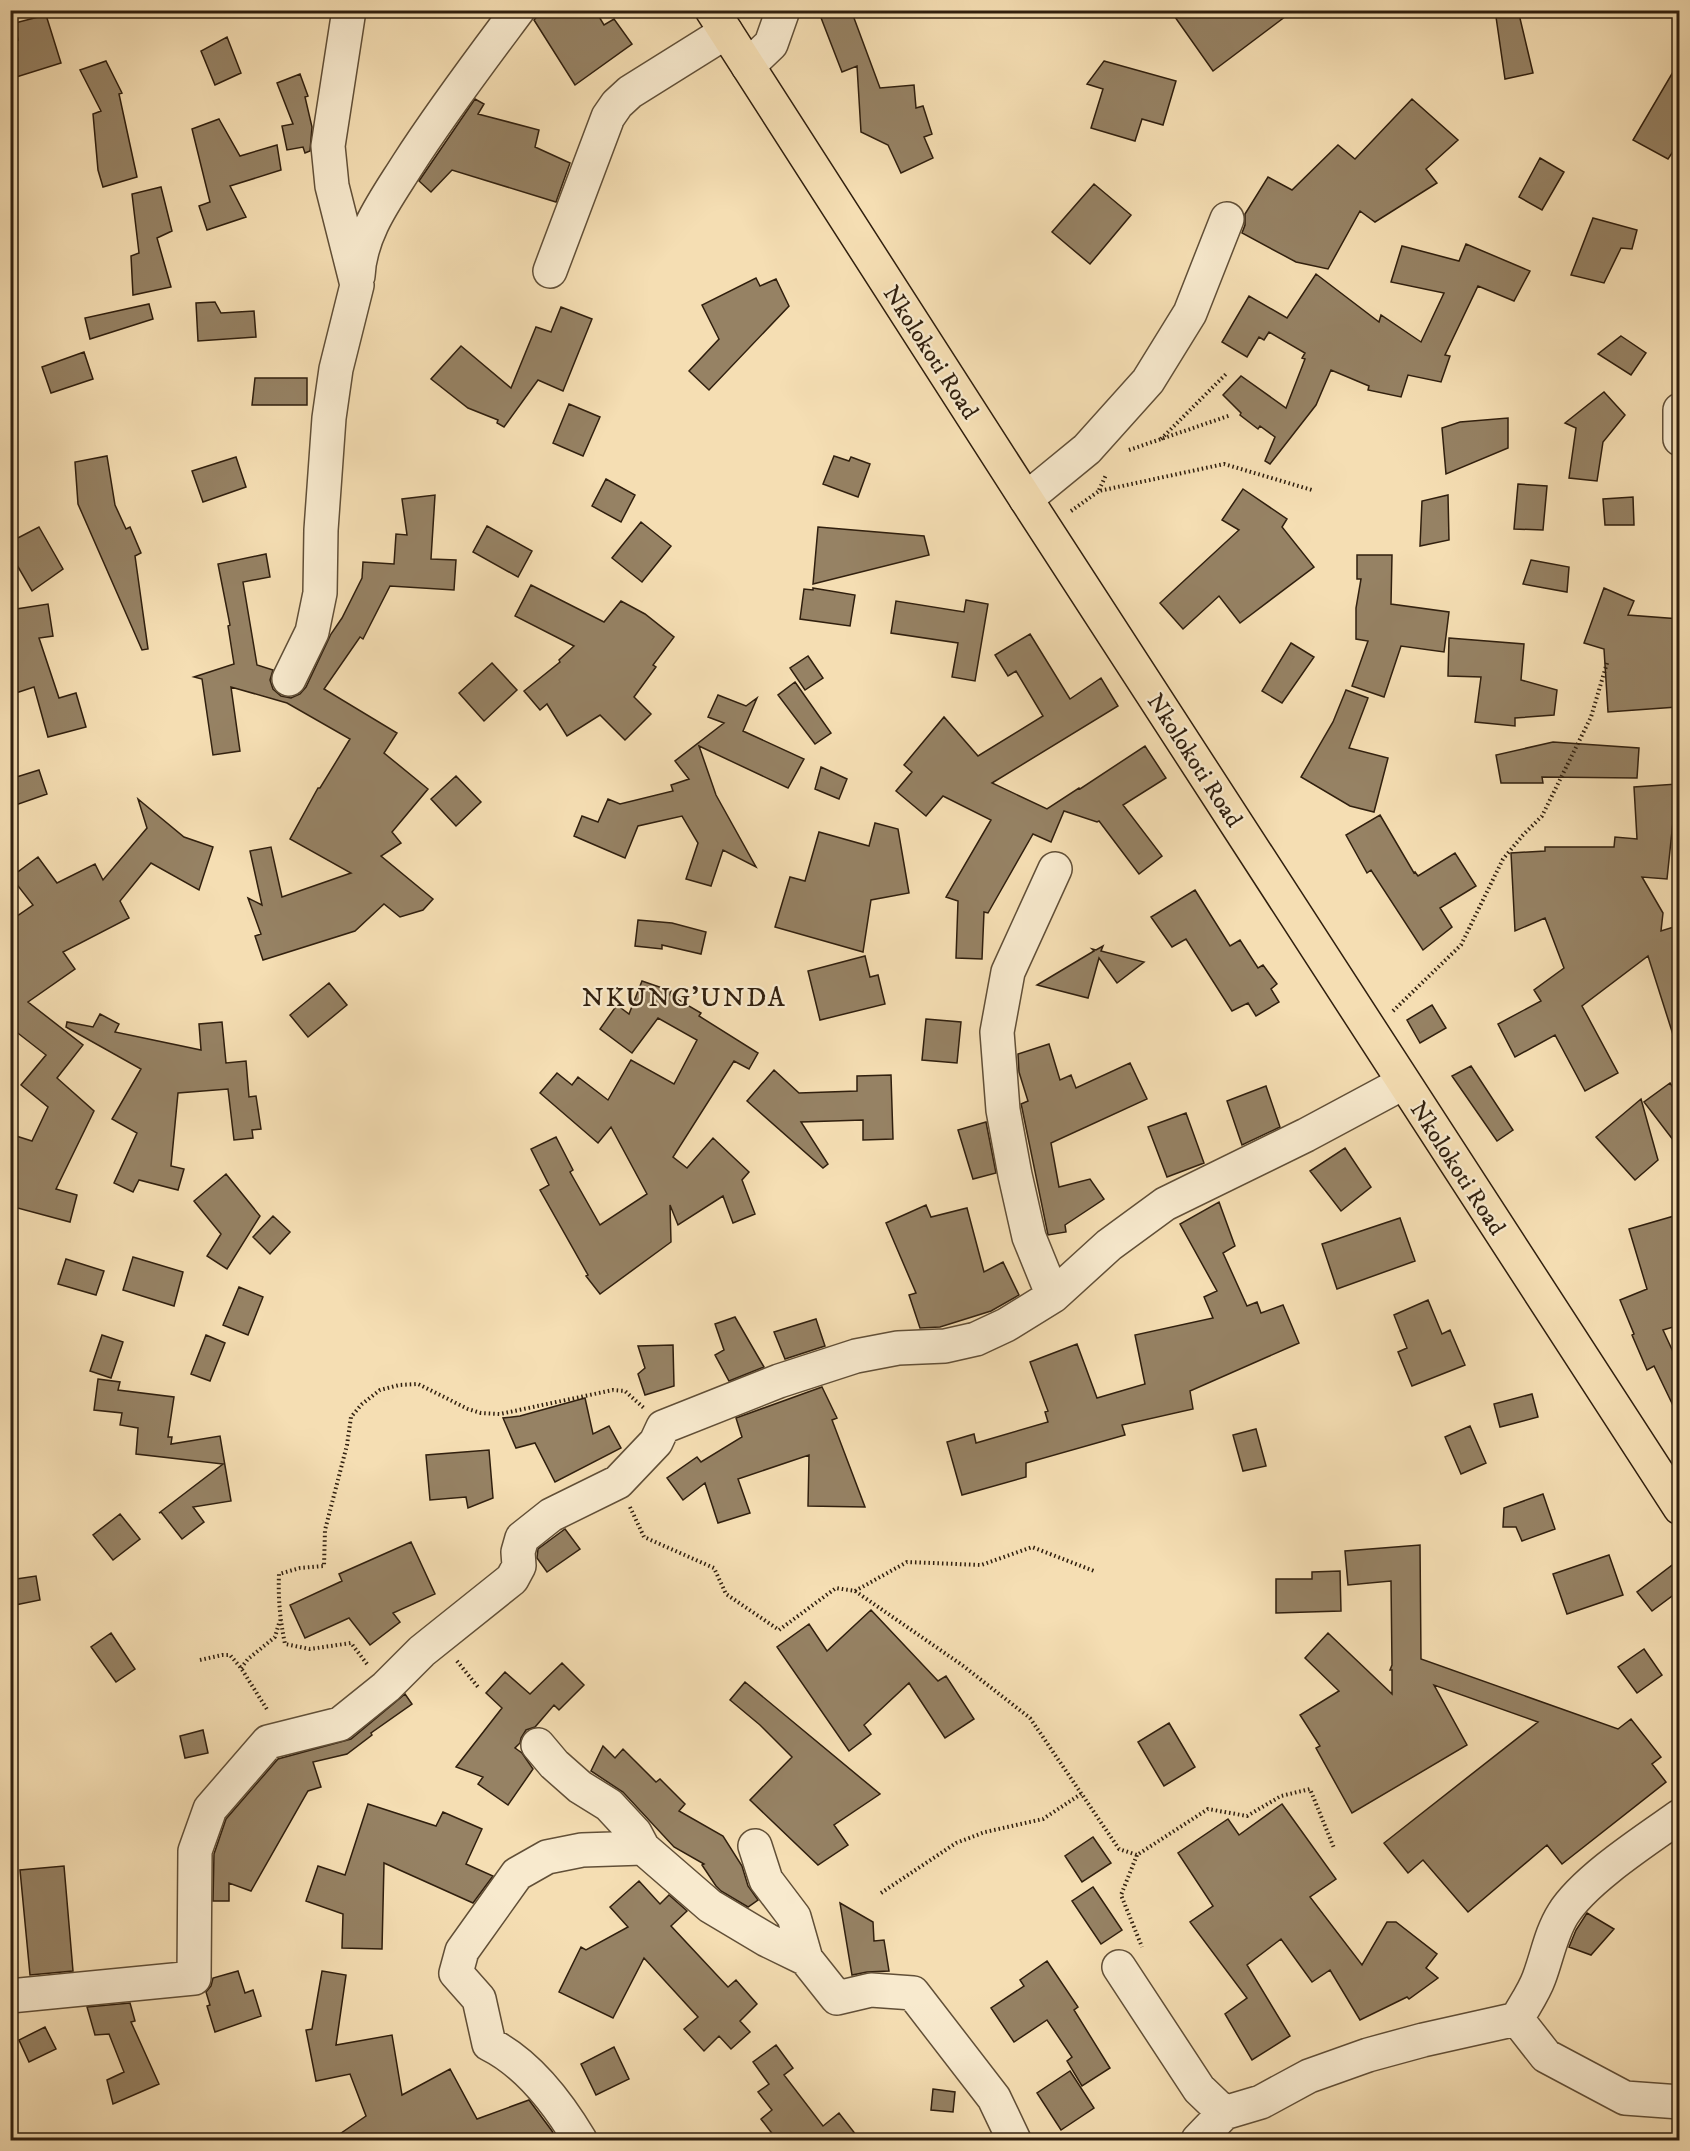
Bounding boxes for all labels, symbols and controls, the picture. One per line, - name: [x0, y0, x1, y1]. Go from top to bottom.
- street label: Nkolokoti Road: [876, 280, 985, 425]
- street label: Nkolokoti Road: [1140, 688, 1249, 833]
- district label: NKUNG'UNDA: [582, 981, 786, 1015]
- street label: Nkolokoti Road: [1403, 1096, 1512, 1241]

